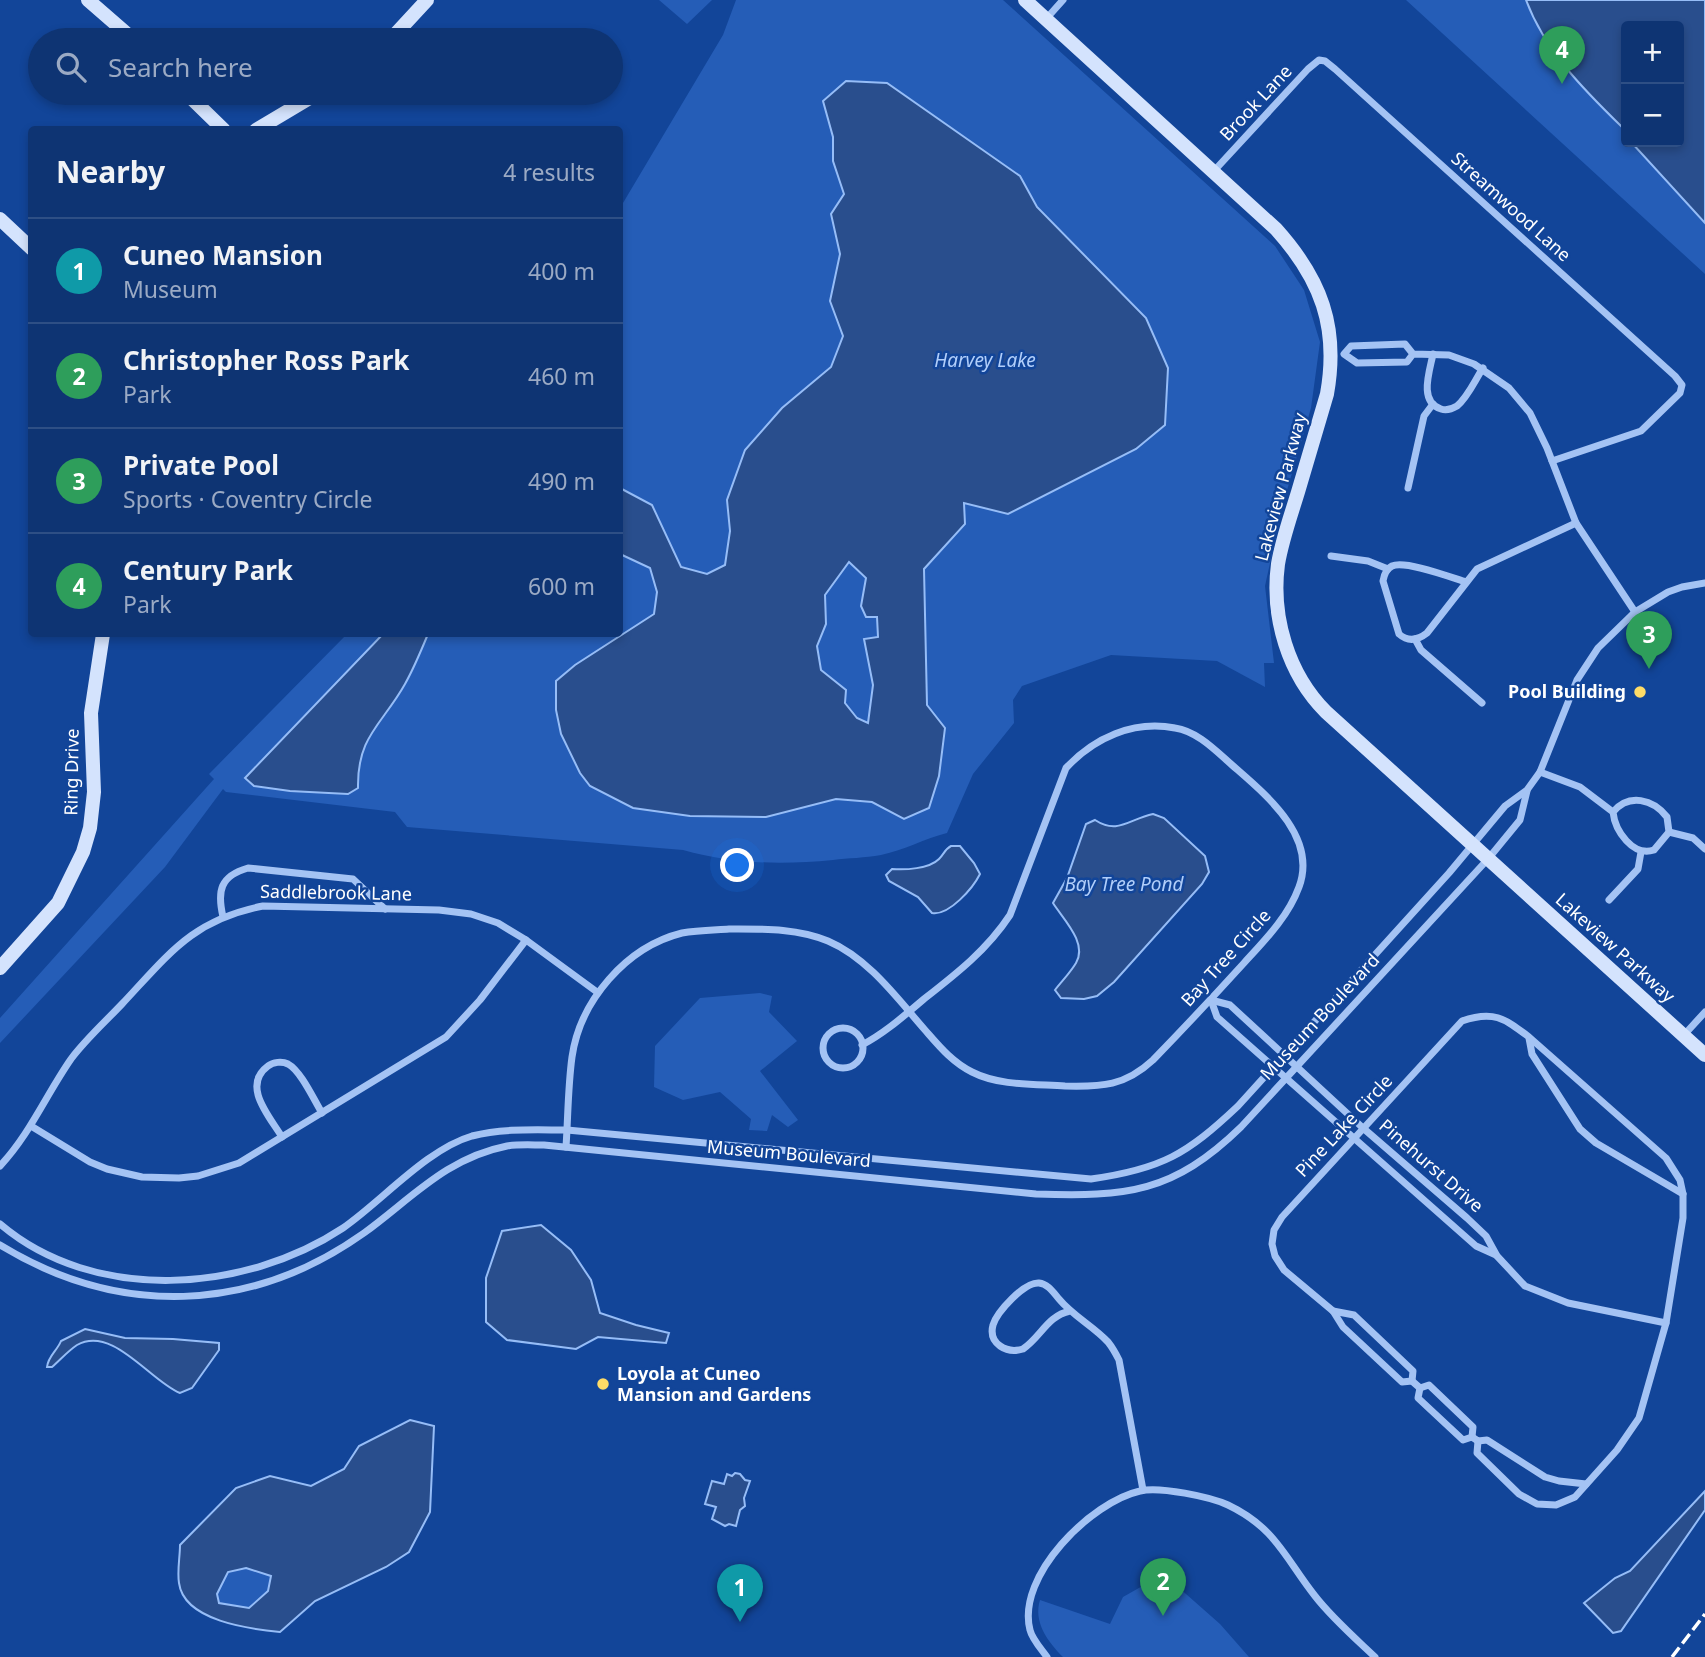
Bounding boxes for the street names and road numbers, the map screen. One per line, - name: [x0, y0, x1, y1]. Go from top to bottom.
- street label: Brook Lane: [1214, 59, 1297, 145]
- street label: Streamwood Lane: [1447, 146, 1577, 266]
- street label: Lakeview Parkway: [1249, 409, 1312, 564]
- street label: Ring Drive: [58, 728, 84, 816]
- street label: Saddlebrook Lane: [260, 879, 412, 905]
- street label: Lakeview Parkway: [1551, 887, 1681, 1008]
- street label: Bay Tree Circle: [1175, 903, 1275, 1011]
- street label: Museum Boulevard: [1254, 948, 1384, 1085]
- street label: Pine Lake Circle: [1289, 1069, 1397, 1182]
- street label: Pinehurst Drive: [1374, 1113, 1489, 1217]
- street label: Museum Boulevard: [706, 1134, 872, 1172]

